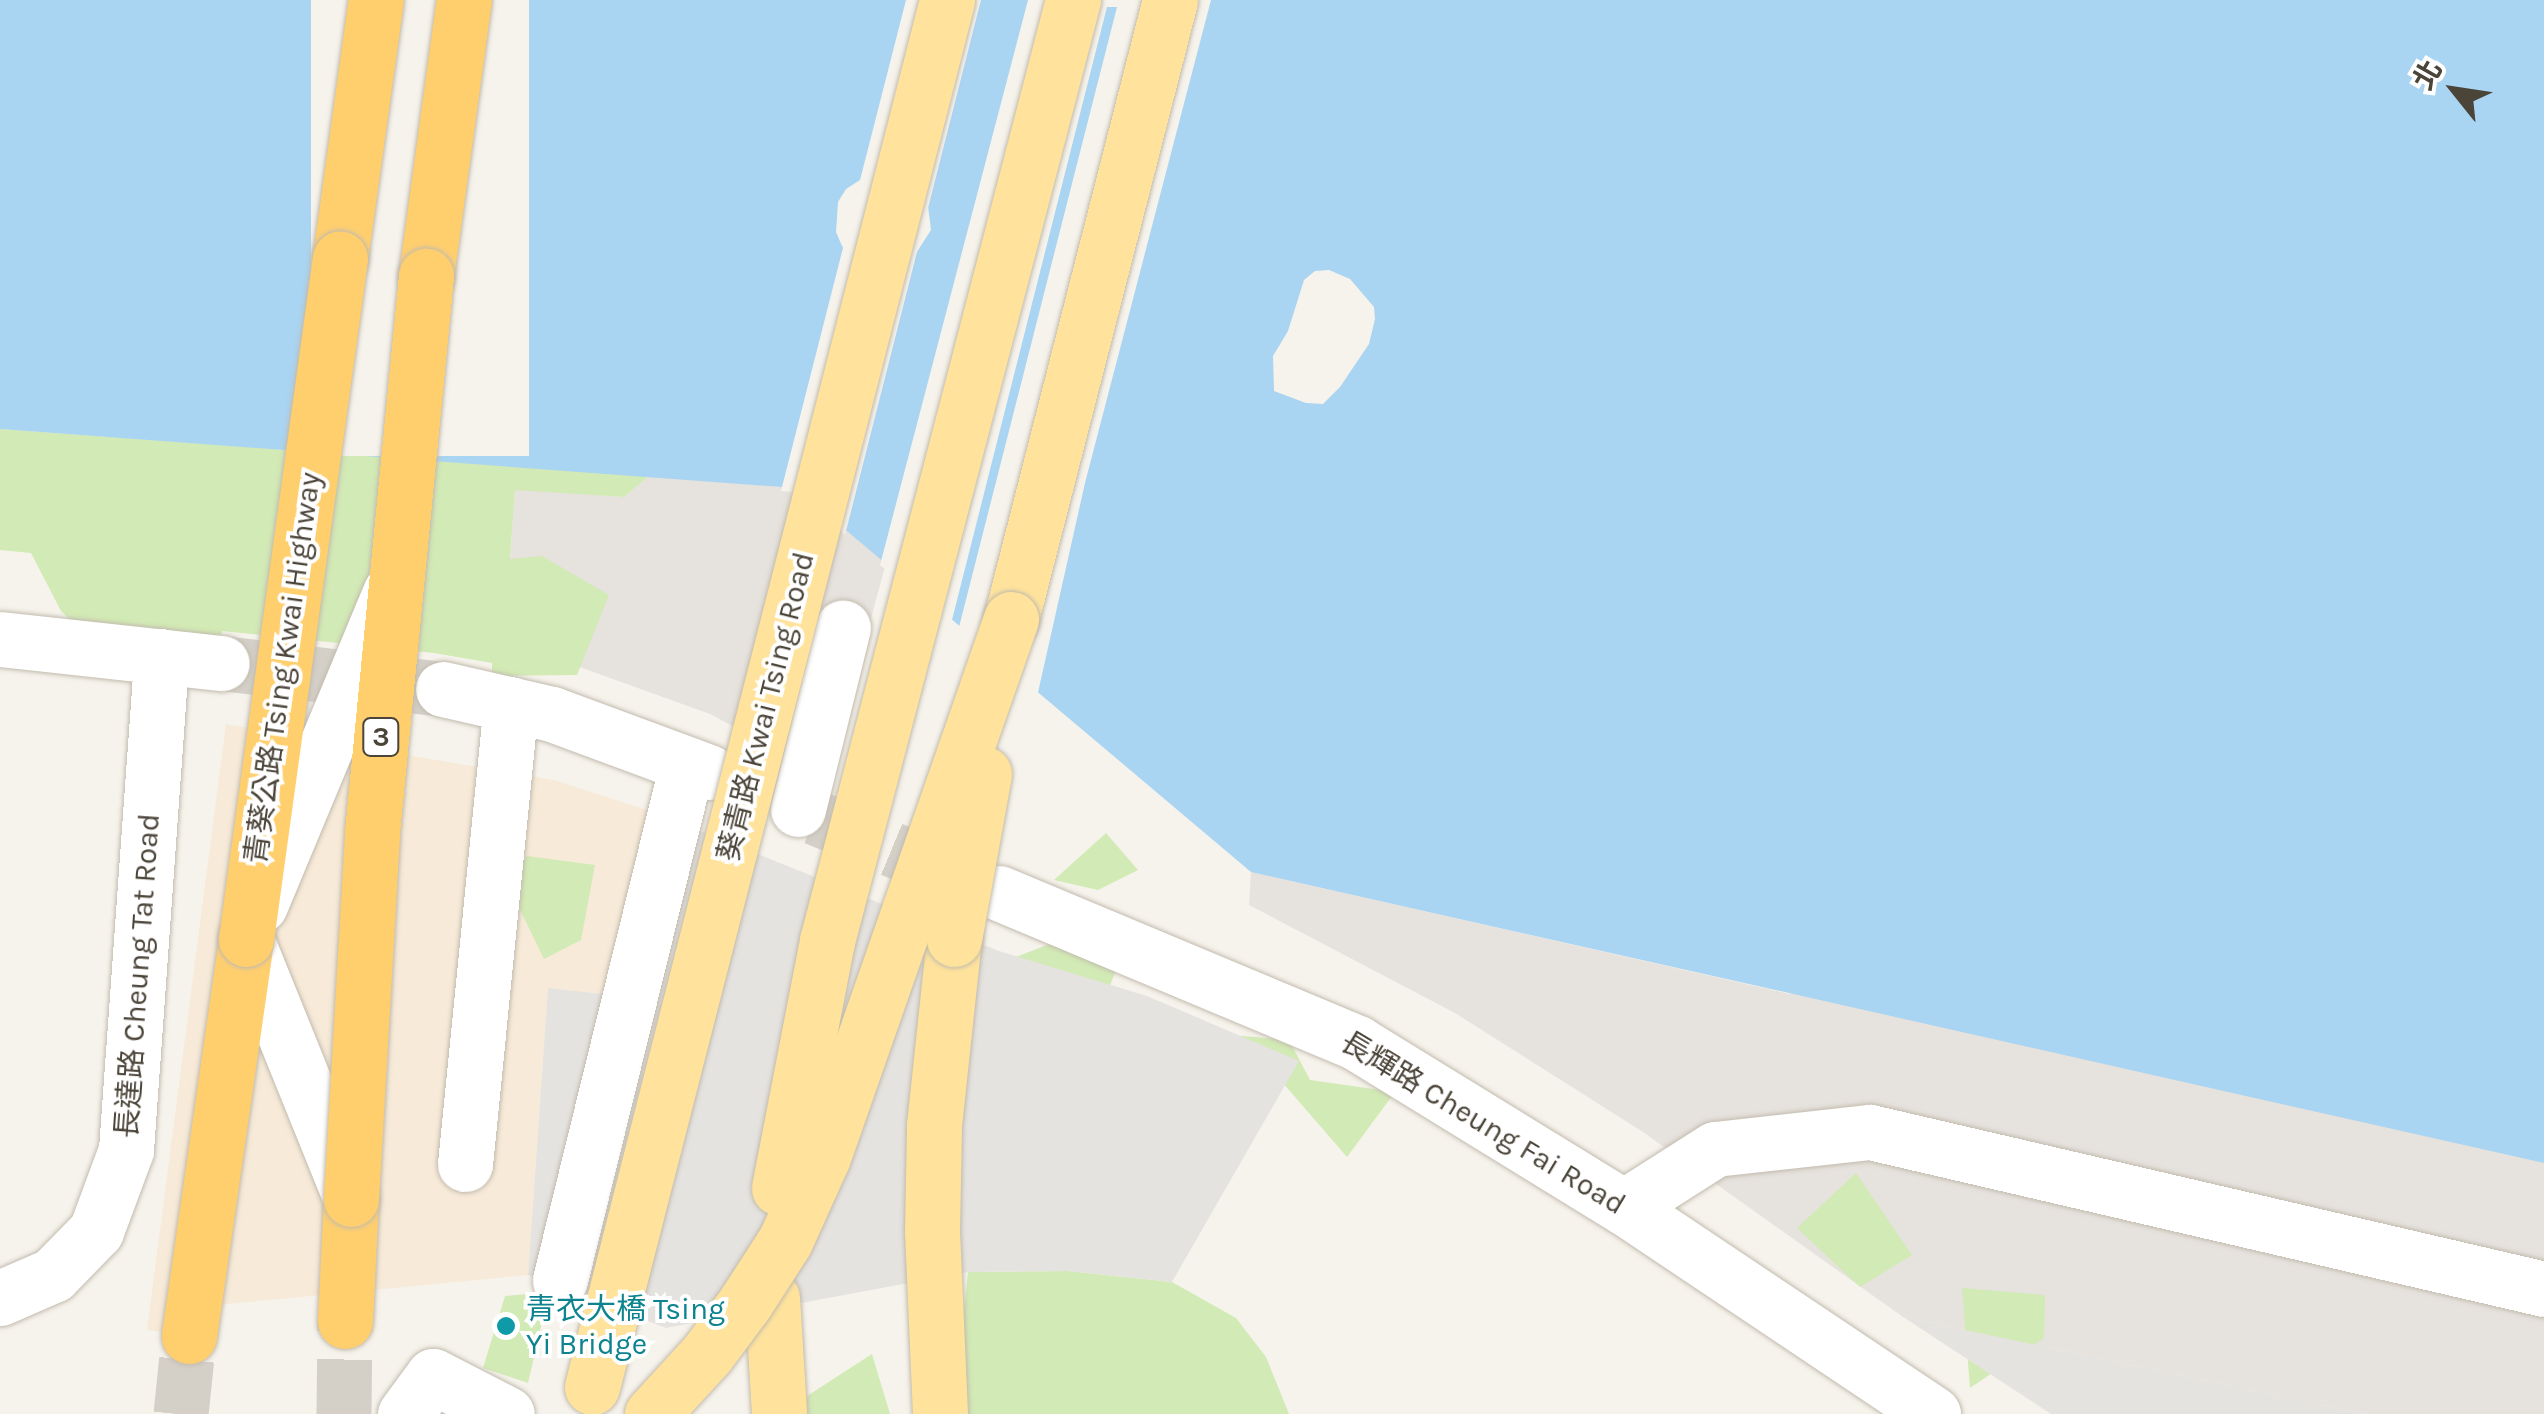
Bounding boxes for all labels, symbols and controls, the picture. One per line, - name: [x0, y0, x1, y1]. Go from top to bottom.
- north arrow: [2404, 40, 2504, 140]
- text: 北: [2406, 54, 2449, 95]
- street label: 青葵公路 Tsing Kwai Highway: [238, 470, 328, 866]
- street label: 葵青路 Kwai Tsing Road: [710, 549, 822, 865]
- road number: 3: [361, 714, 401, 760]
- street label: 長達路 Cheung Tat Road: [109, 812, 167, 1140]
- street label: 長輝路 Cheung Fai Road: [1334, 1024, 1632, 1222]
- place label: 青衣大橋 Tsing Yi Bridge: [526, 1291, 725, 1362]
- marker: 青衣大橋 Tsing Yi Bridge: [495, 1315, 517, 1337]

